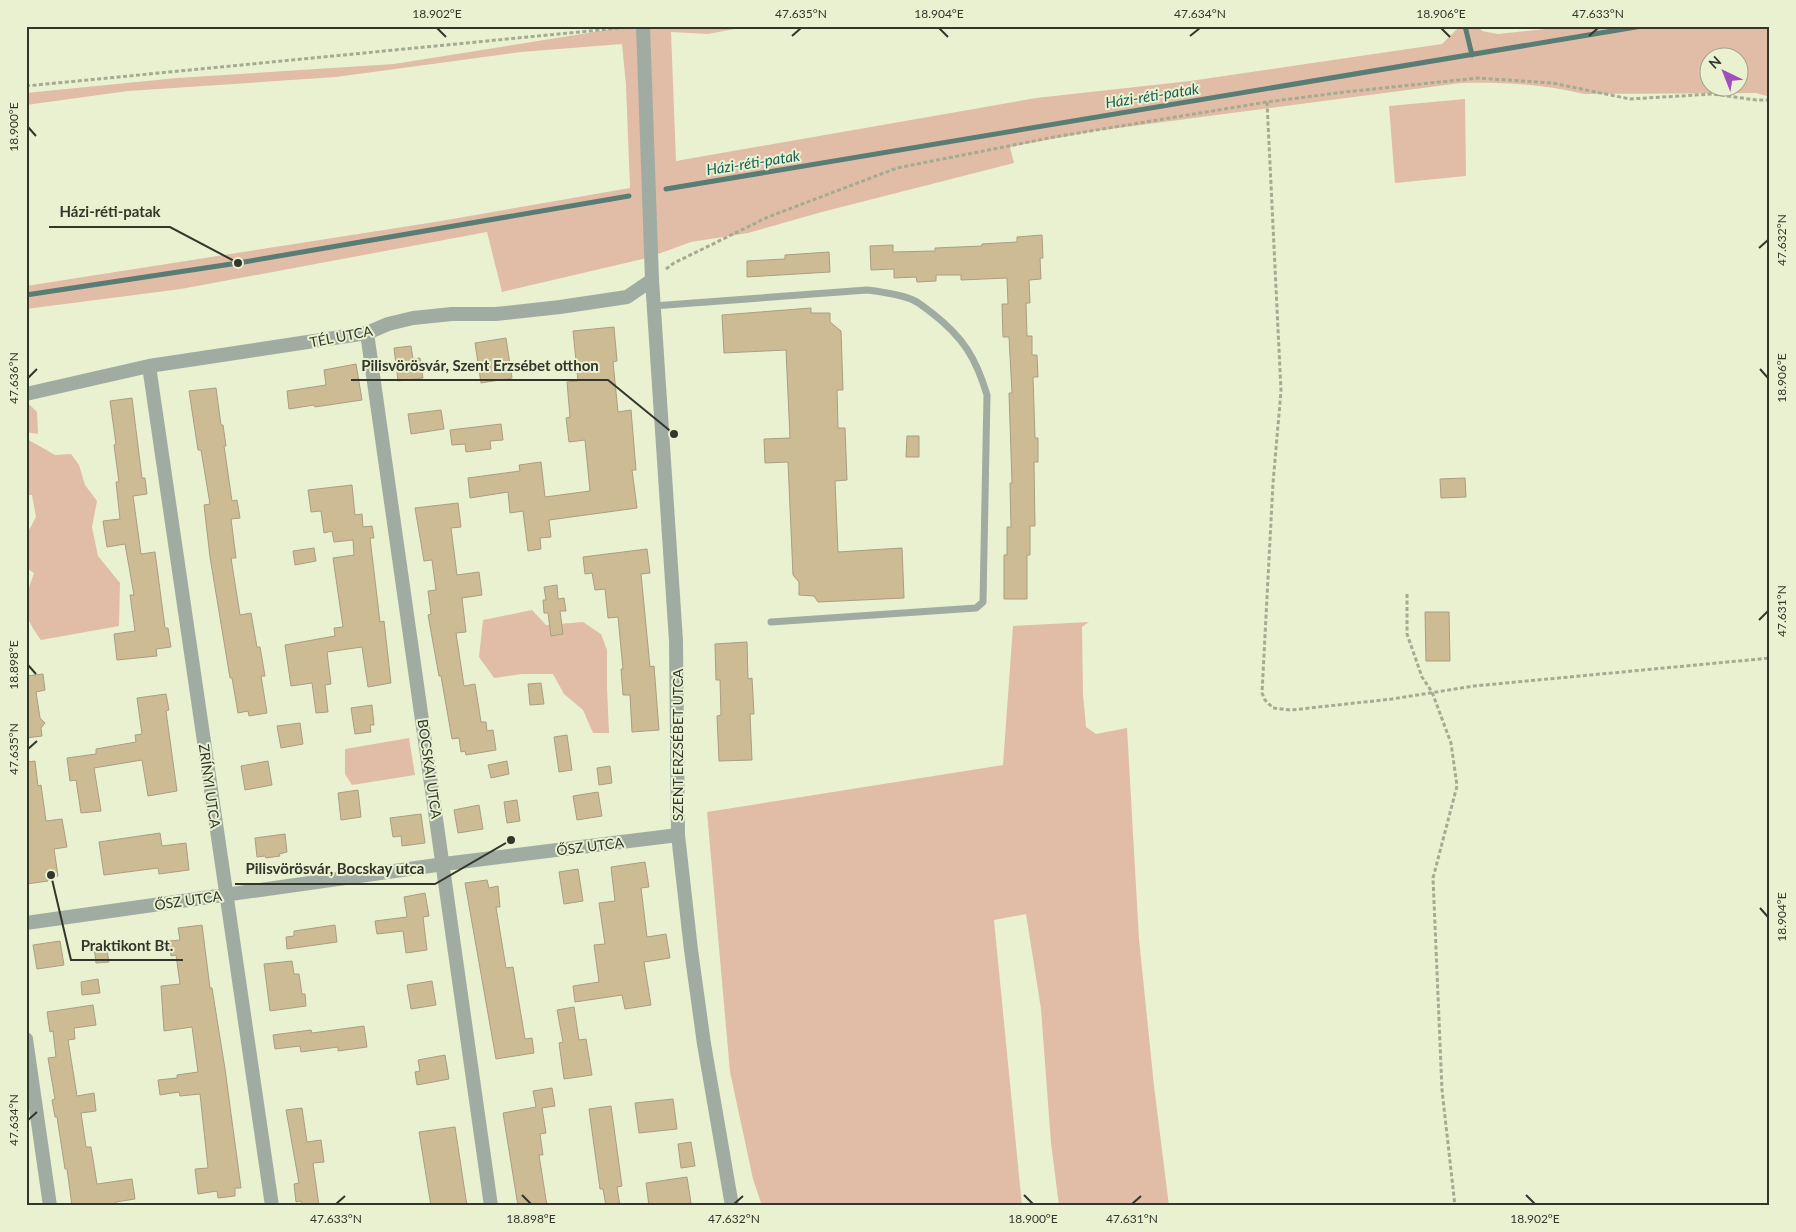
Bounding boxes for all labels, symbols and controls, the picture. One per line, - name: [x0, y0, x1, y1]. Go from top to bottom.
- text: 18.902°E: [412, 6, 462, 21]
- text: 47.635°N: [775, 6, 827, 21]
- text: 18.904°E: [914, 6, 964, 21]
- text: 47.634°N: [1174, 6, 1226, 21]
- text: 18.906°E: [1416, 6, 1466, 21]
- text: 47.633°N: [1572, 6, 1624, 21]
- north arrow: [1698, 48, 1748, 98]
- text: N: [1705, 52, 1725, 72]
- water label: Házi-réti-patak: [1104, 79, 1201, 111]
- text: 18.900°E: [6, 102, 21, 152]
- water label: Házi-réti-patak: [705, 146, 802, 178]
- callout: Házi-réti-patak: [49, 197, 170, 227]
- text: Házi-réti-patak: [59, 202, 162, 220]
- text: 47.632°N: [1774, 214, 1789, 266]
- street label: TÉL UTCA: [308, 321, 374, 350]
- callout: Pilisvörösvár, Szent Erzsébet otthon: [351, 350, 608, 380]
- text: 47.636°N: [6, 352, 21, 404]
- text: 18.906°E: [1774, 353, 1789, 403]
- text: Pilisvörösvár, Szent Erzsébet otthon: [361, 356, 599, 374]
- text: 47.631°N: [1774, 585, 1789, 637]
- text: 18.898°E: [6, 640, 21, 690]
- street label: SZENT ERZSÉBET UTCA: [669, 668, 686, 821]
- street label: BOCSKAI UTCA: [415, 718, 445, 820]
- text: 47.635°N: [6, 723, 21, 775]
- street label: ZRÍNYI UTCA: [196, 743, 224, 830]
- street label: ŐSZ UTCA: [555, 833, 625, 859]
- callout: Pilisvörösvár, Bocskay utca: [235, 854, 435, 884]
- text: Pilisvörösvár, Bocskay utca: [246, 859, 424, 877]
- street label: ŐSZ UTCA: [153, 887, 223, 913]
- text: 18.904°E: [1774, 892, 1789, 942]
- callout: Praktikont Bt.: [71, 930, 183, 960]
- text: Praktikont Bt.: [81, 936, 173, 954]
- text: 47.634°N: [6, 1094, 21, 1146]
- text: 47.633°N: [310, 1211, 362, 1226]
- text: 18.898°E: [506, 1211, 556, 1226]
- text: 47.632°N: [708, 1211, 760, 1226]
- text: 18.900°E: [1008, 1211, 1058, 1226]
- text: 47.631°N: [1106, 1211, 1158, 1226]
- text: 18.902°E: [1510, 1211, 1560, 1226]

